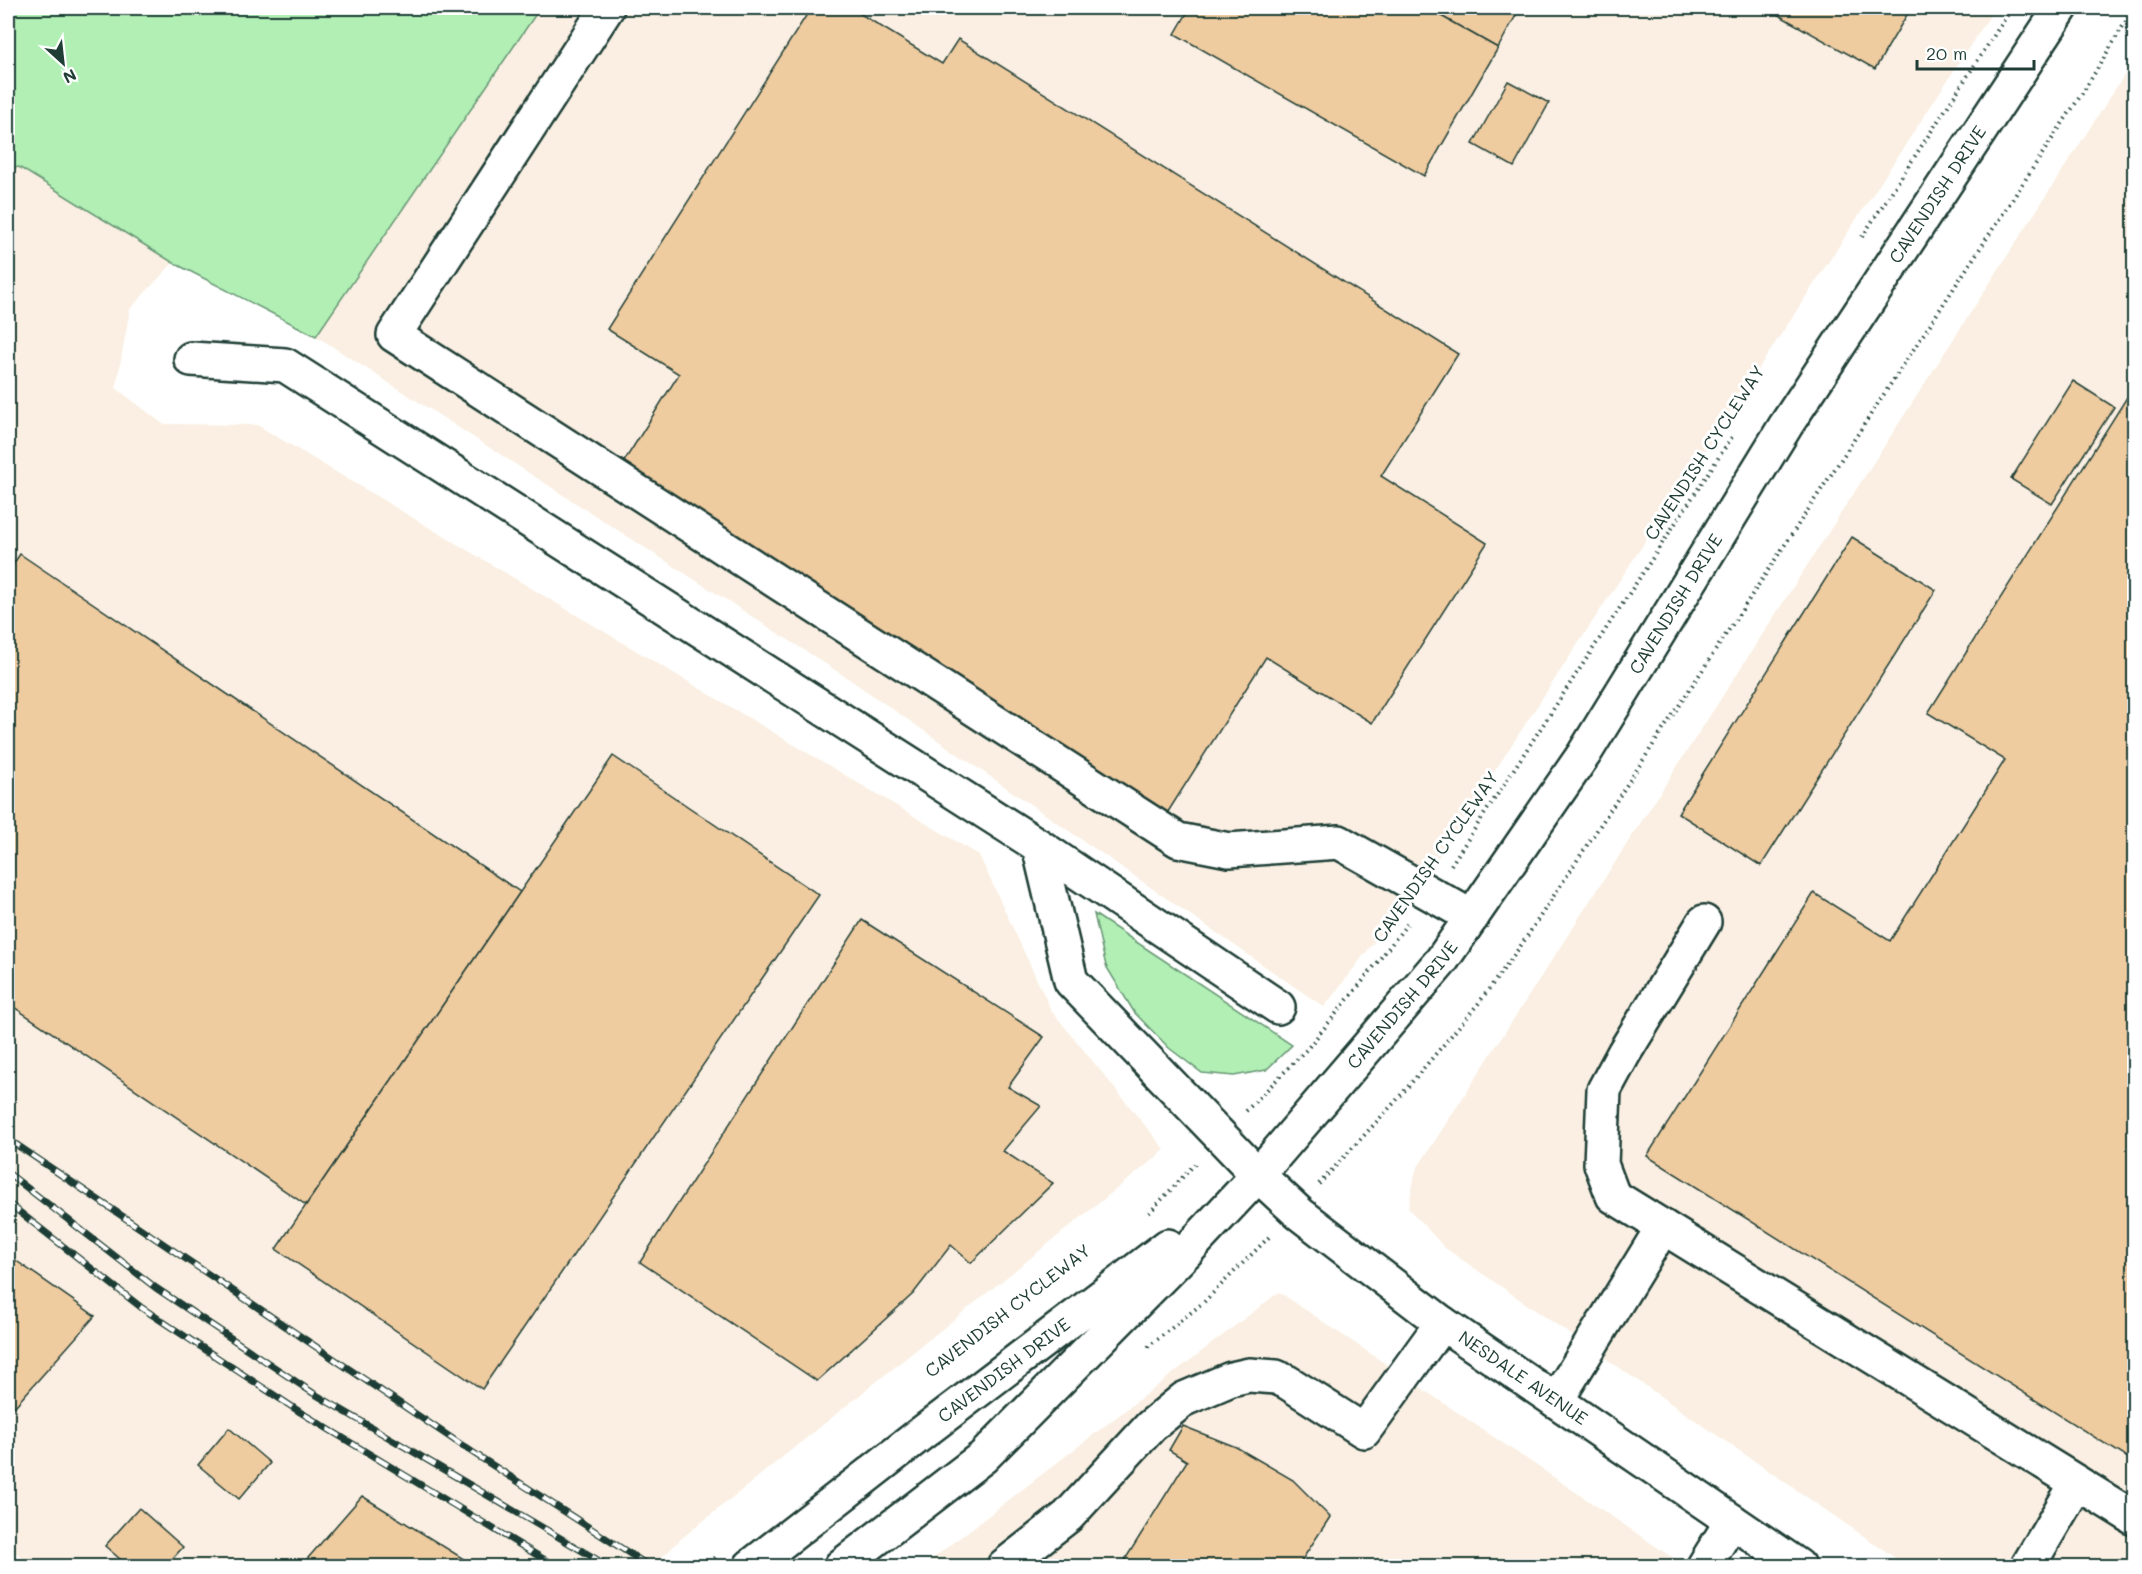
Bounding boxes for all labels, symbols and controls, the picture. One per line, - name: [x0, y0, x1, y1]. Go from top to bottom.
- north arrow: [33, 33, 93, 93]
- scale bar: [1917, 33, 2034, 71]
- text: 20 m: [1926, 41, 1967, 65]
- text: N: [60, 65, 80, 89]
- street label: CAVENDISH DRIVE: [1883, 121, 1991, 268]
- street label: CAVENDISH CYCLEWAY: [1639, 360, 1770, 545]
- street label: CAVENDISH DRIVE: [1623, 529, 1727, 678]
- street label: CAVENDISH CYCLEWAY: [1367, 766, 1504, 947]
- street label: CAVENDISH DRIVE: [1341, 936, 1463, 1074]
- street label: CAVENDISH CYCLEWAY: [920, 1238, 1095, 1382]
- street label: CAVENDISH DRIVE: [933, 1312, 1075, 1428]
- street label: NESDALE AVENUE: [1454, 1325, 1593, 1430]

